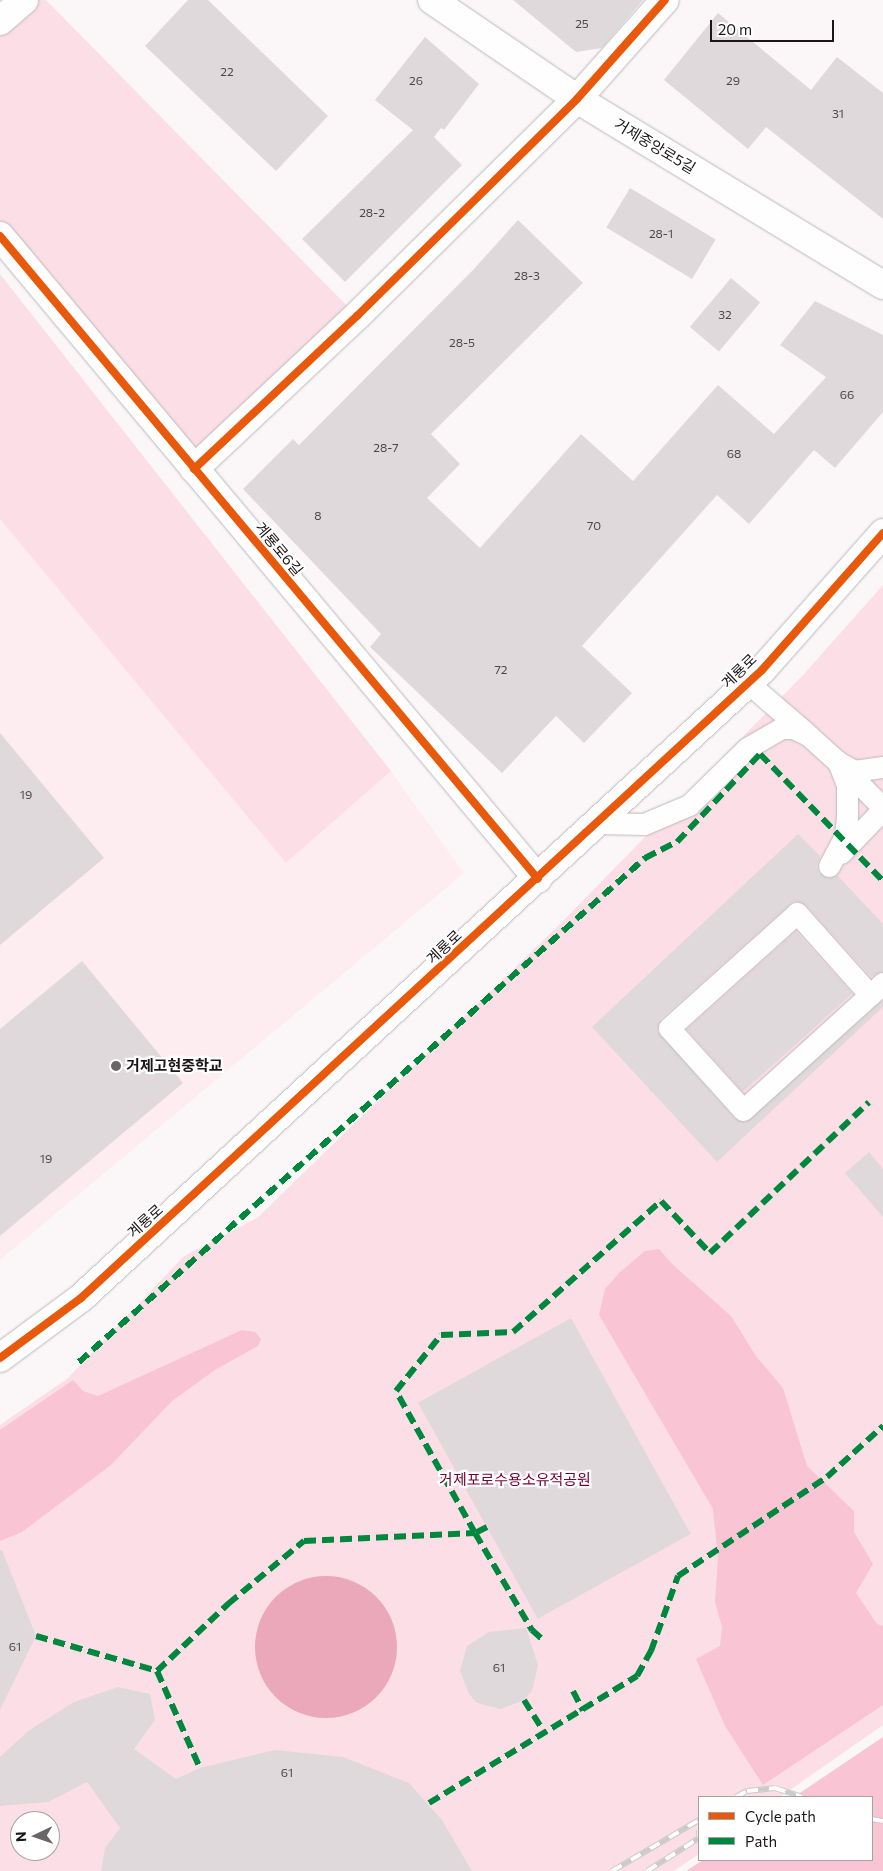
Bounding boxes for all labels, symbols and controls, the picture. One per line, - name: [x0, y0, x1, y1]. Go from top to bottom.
- scale bar: [713, 10, 837, 42]
- house number: 25: [575, 17, 589, 31]
- text: 20 m: [718, 20, 752, 38]
- house number: 22: [220, 65, 234, 79]
- house number: 26: [409, 74, 423, 88]
- house number: 29: [726, 74, 740, 88]
- house number: 31: [832, 107, 844, 121]
- street label: 거제중앙로5길: [611, 115, 699, 177]
- house number: 28-2: [359, 206, 385, 220]
- house number: 28-1: [649, 227, 673, 241]
- house number: 28-3: [514, 269, 540, 283]
- house number: 32: [718, 308, 732, 322]
- house number: 28-5: [449, 336, 475, 350]
- house number: 66: [840, 388, 854, 402]
- house number: 28-7: [373, 441, 399, 455]
- house number: 68: [727, 447, 741, 461]
- house number: 8: [314, 509, 322, 523]
- street label: 계룡로6길: [251, 519, 307, 579]
- house number: 70: [587, 519, 601, 533]
- street label: 계룡로: [718, 650, 760, 692]
- house number: 72: [495, 663, 507, 677]
- house number: 19: [20, 788, 32, 802]
- street label: 계룡로: [423, 926, 465, 968]
- place label: 거제고현중학교: [126, 1057, 223, 1075]
- marker: 거제고현중학교: [110, 1060, 122, 1072]
- house number: 19: [40, 1152, 52, 1166]
- street label: 계룡로: [124, 1200, 166, 1242]
- park label: 거제포로수용소유적공원: [439, 1471, 591, 1489]
- house number: 61: [9, 1640, 21, 1654]
- house number: 61: [493, 1661, 505, 1675]
- house number: 61: [281, 1766, 293, 1780]
- legend: [698, 1796, 873, 1861]
- text: Cycle path: [745, 1807, 816, 1825]
- north arrow: [10, 1811, 60, 1861]
- text: N: [12, 1831, 29, 1842]
- text: Path: [745, 1832, 777, 1850]

